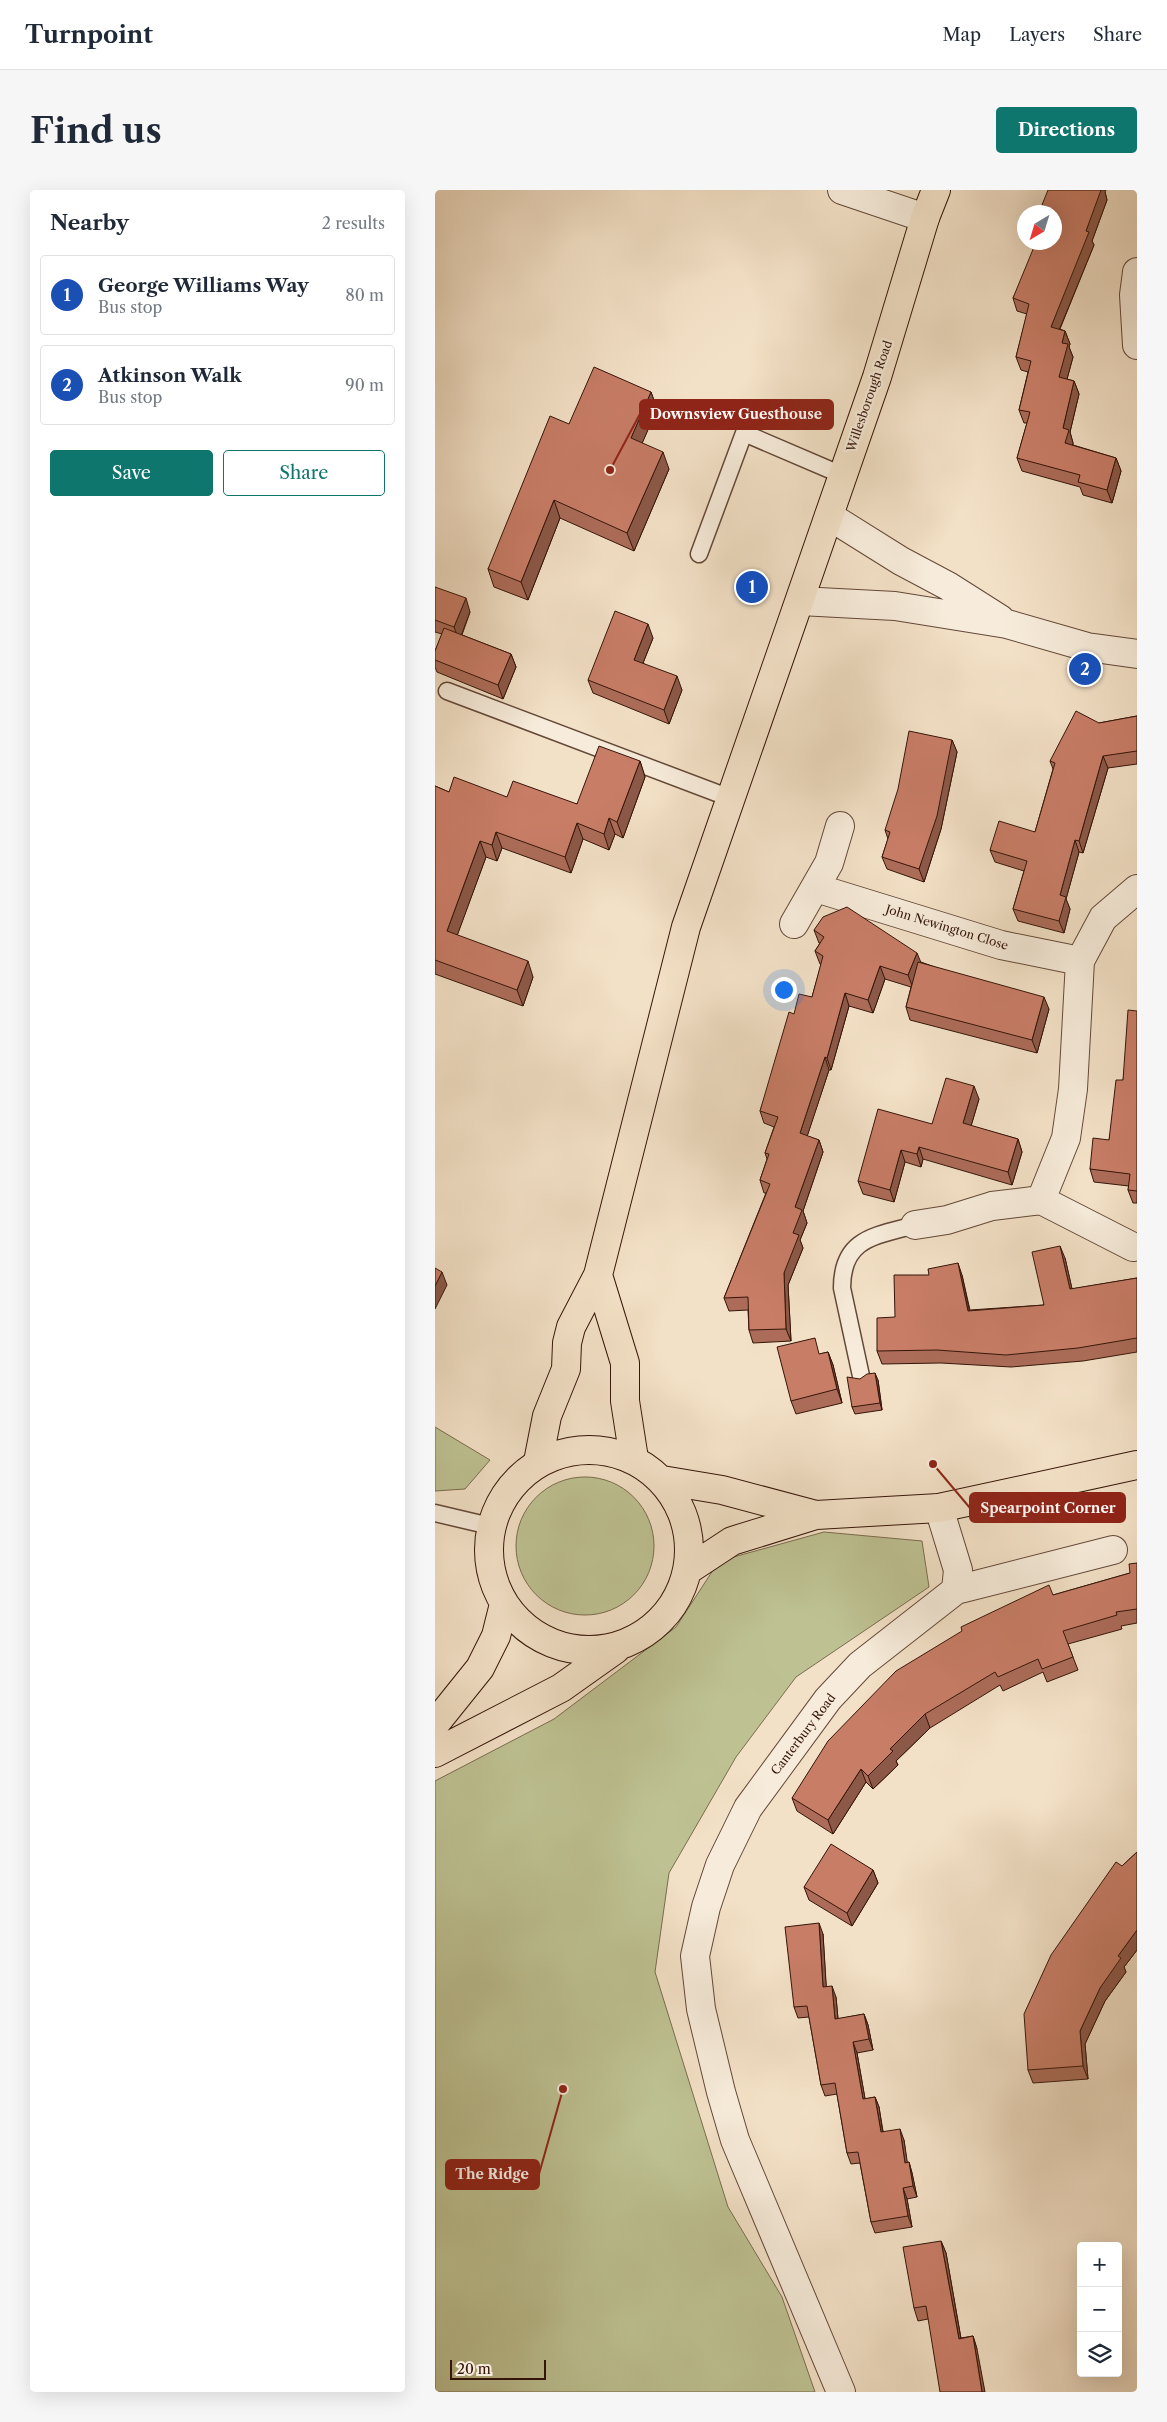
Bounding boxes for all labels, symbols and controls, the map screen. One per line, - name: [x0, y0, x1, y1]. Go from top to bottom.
- text: Turnpoint: [25, 20, 153, 49]
- text: Map: [943, 24, 981, 46]
- text: Layers: [1009, 24, 1065, 46]
- text: Share: [1093, 24, 1142, 46]
- button: Directions: [996, 107, 1137, 153]
- text: Find us: [30, 109, 162, 152]
- north arrow: [1017, 205, 1062, 250]
- text: Nearby: [50, 210, 129, 235]
- text: 2 results: [322, 213, 385, 233]
- text: George Williams Way: [98, 274, 309, 297]
- text: 1: [63, 285, 71, 305]
- text: 80 m: [345, 285, 384, 305]
- text: Bus stop: [98, 297, 162, 317]
- street label: Willesborough Road: [843, 338, 895, 455]
- text: Atkinson Walk: [98, 364, 242, 387]
- text: 2: [62, 375, 72, 395]
- text: 90 m: [345, 375, 384, 395]
- text: Bus stop: [98, 387, 162, 407]
- callout: Downsview Guesthouse: [640, 400, 833, 429]
- text: Downsview Guesthouse: [650, 405, 822, 423]
- button: Save: [50, 450, 213, 496]
- button: Share: [223, 450, 385, 496]
- pin: 1: [736, 568, 768, 606]
- pin: 2: [1069, 650, 1101, 688]
- street label: John Newington Close: [882, 901, 1011, 953]
- your location: [771, 977, 797, 1003]
- callout: Spearpoint Corner: [970, 1493, 1125, 1522]
- text: Spearpoint Corner: [980, 1499, 1116, 1517]
- street label: Canterbury Road: [768, 1690, 839, 1778]
- callout: The Ridge: [446, 2160, 539, 2189]
- text: The Ridge: [455, 2165, 529, 2183]
- map controls: [1077, 2242, 1122, 2377]
- button: +: [1077, 2242, 1122, 2287]
- button: −: [1077, 2287, 1122, 2332]
- button: layers: [1077, 2332, 1122, 2377]
- scale bar: [450, 2357, 546, 2380]
- text: 20 m: [457, 2360, 491, 2378]

